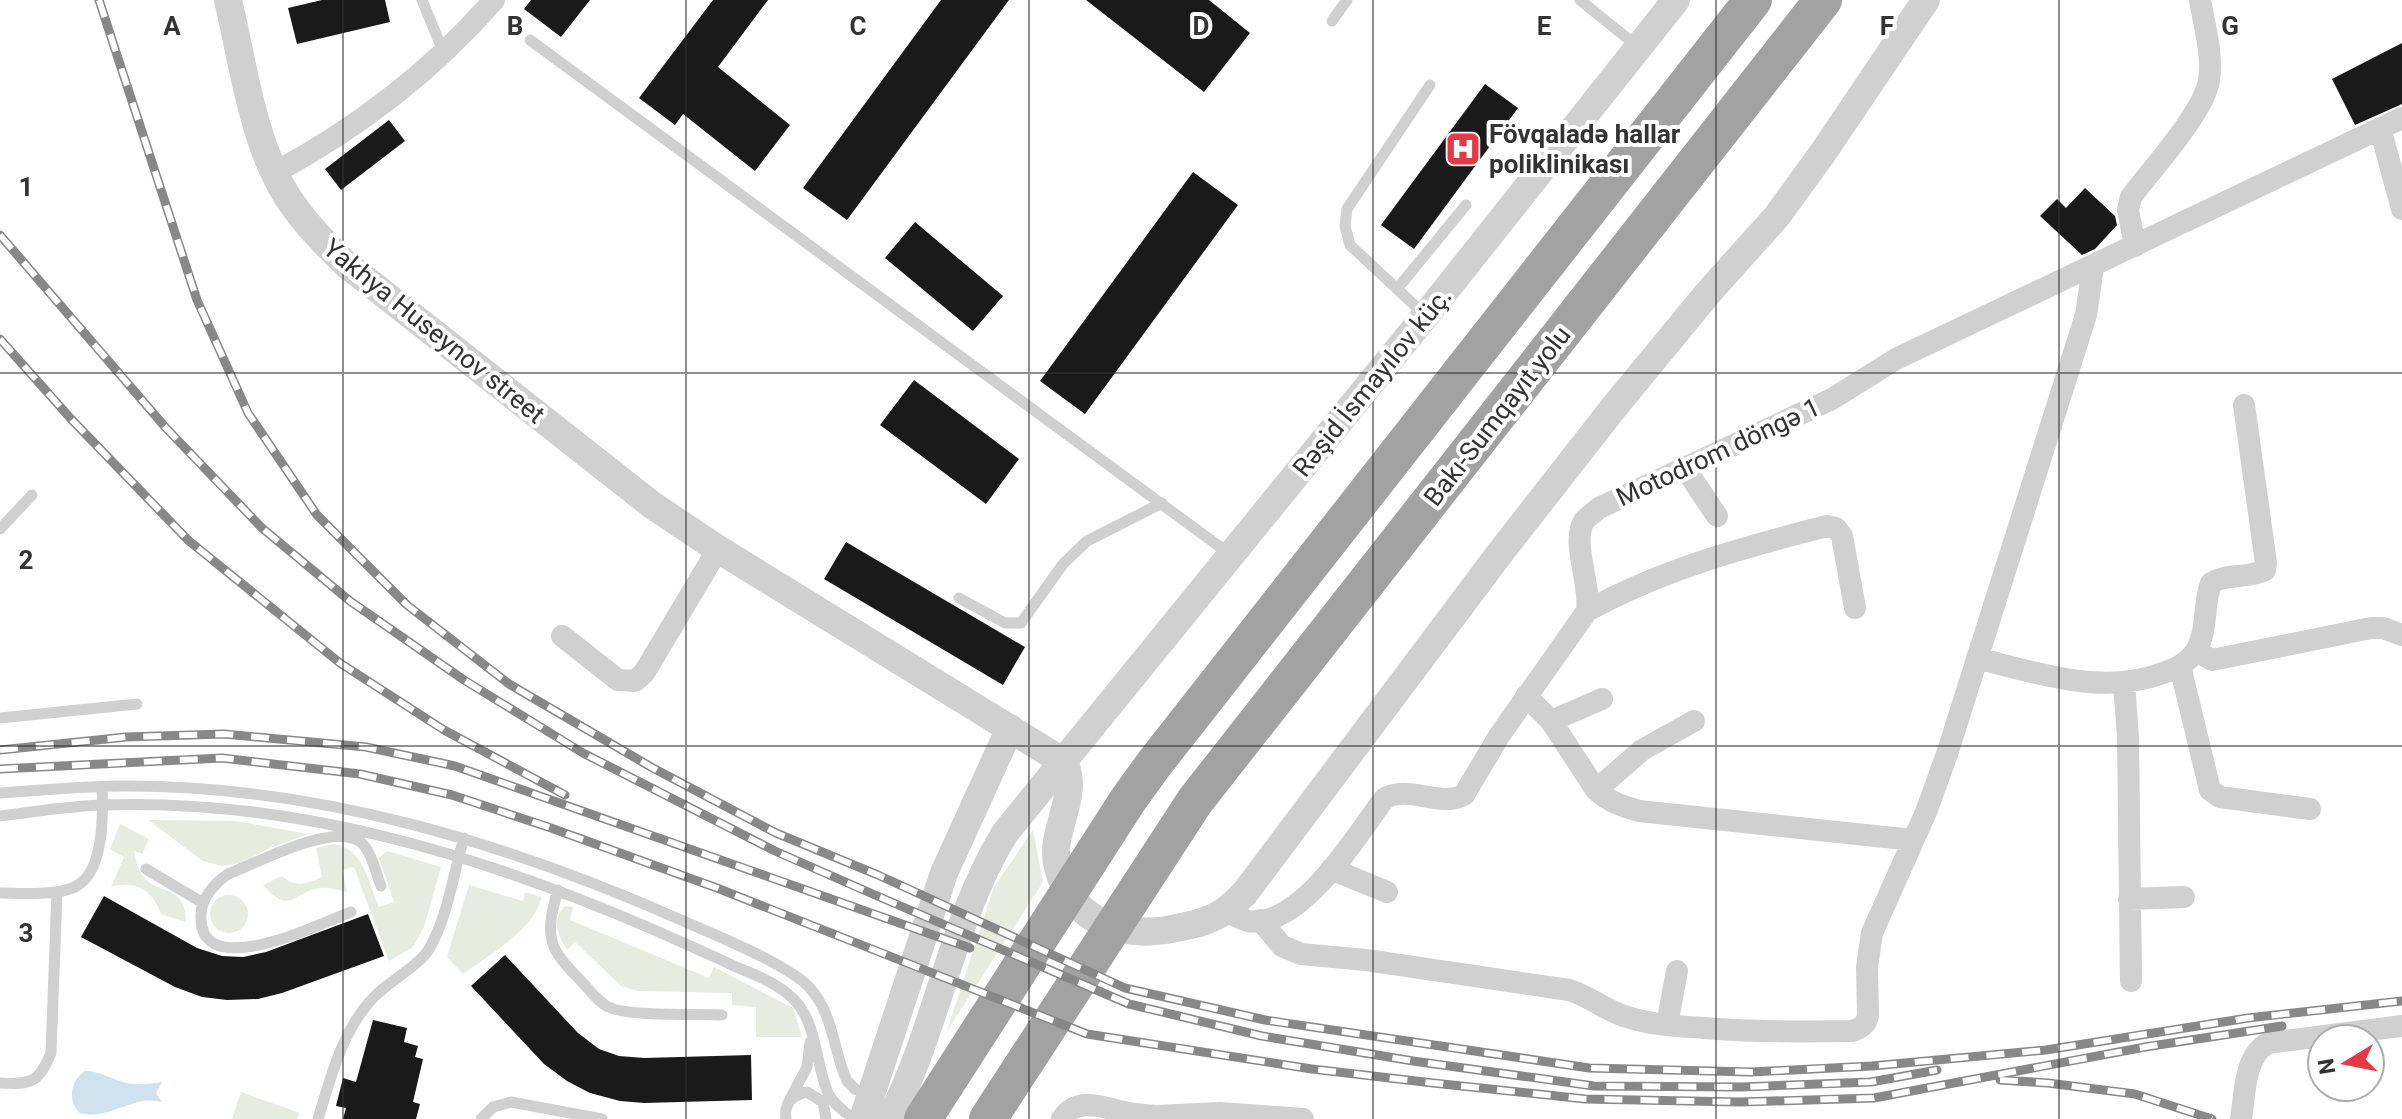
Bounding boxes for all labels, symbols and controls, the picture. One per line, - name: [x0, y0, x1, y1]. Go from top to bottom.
- text: A: [163, 11, 181, 41]
- text: B: [507, 11, 523, 41]
- text: C: [849, 11, 867, 41]
- text: D: [1193, 11, 1209, 41]
- text: E: [1537, 11, 1552, 41]
- text: F: [1880, 11, 1894, 41]
- text: G: [2221, 11, 2239, 41]
- place label: Fövqaladə hallar poliklinikası: [1489, 119, 1681, 179]
- hospital icon: Fövqaladə hallar poliklinikası: [1444, 130, 1482, 168]
- text: 1: [19, 172, 33, 202]
- street label: Yakhya Huseynov street: [317, 233, 551, 429]
- street label: Rəşid İsmayılov küç.: [1287, 281, 1457, 483]
- street label: Bakı-Sumqayıt yolu: [1418, 320, 1576, 512]
- street label: Motodrom döngə 1: [1611, 392, 1825, 512]
- text: 2: [19, 545, 33, 575]
- text: 3: [19, 918, 33, 948]
- north arrow: [2306, 1023, 2386, 1103]
- text: N: [2313, 1057, 2340, 1076]

